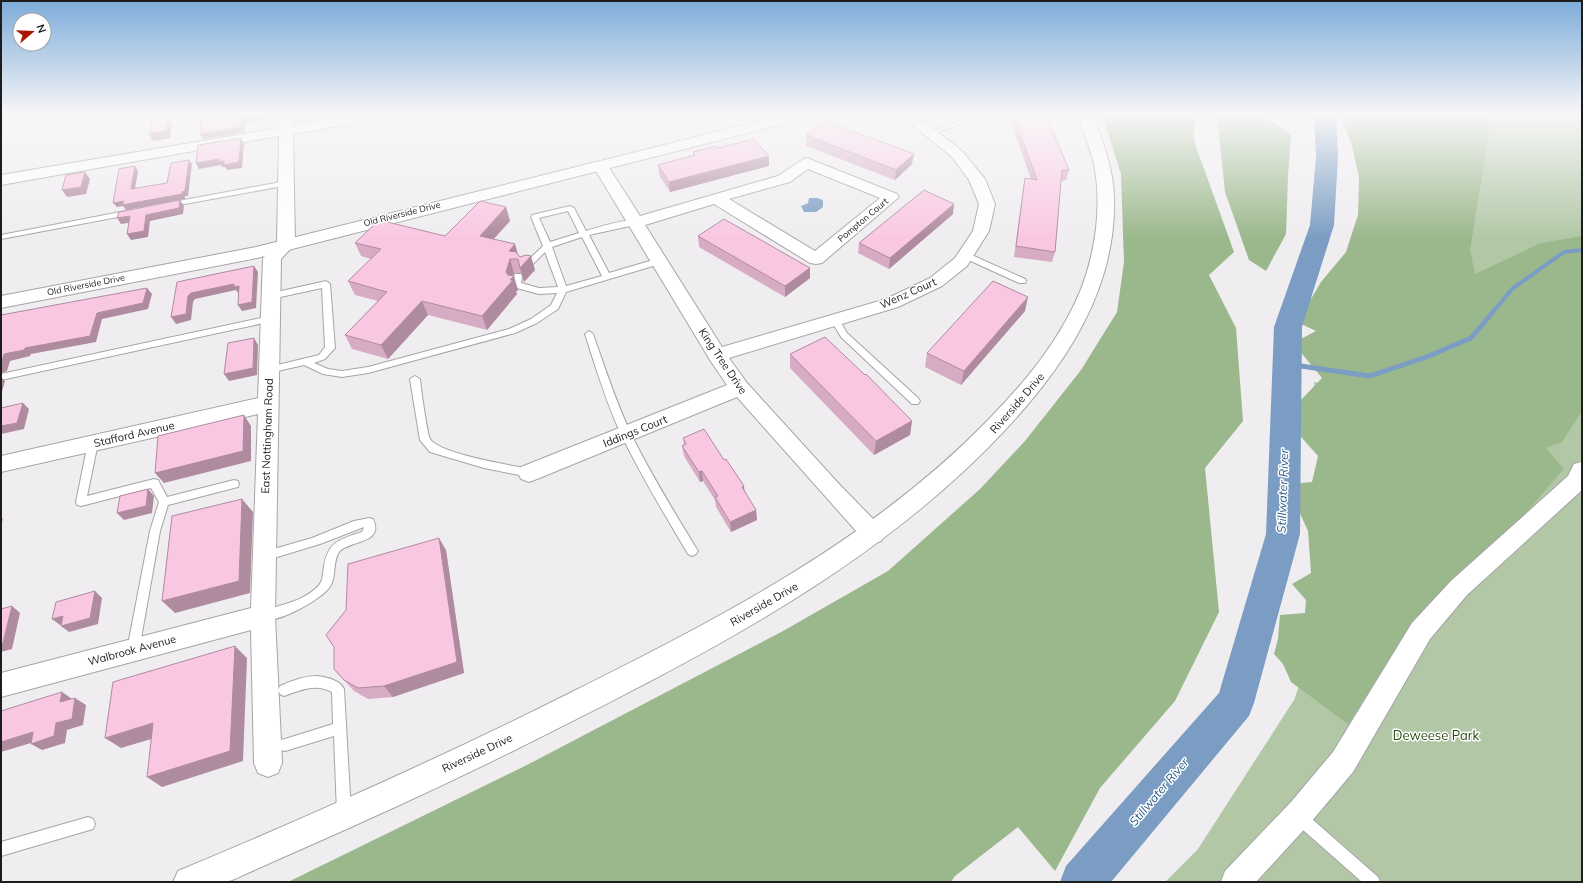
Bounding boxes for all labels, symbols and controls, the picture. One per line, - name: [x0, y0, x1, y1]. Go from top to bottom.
- north arrow: [12, 12, 52, 52]
- text: N: [33, 23, 49, 35]
- street label: Pompton Court: [835, 195, 890, 244]
- street label: Old Riverside Drive: [362, 199, 442, 228]
- street label: Old Riverside Drive: [46, 272, 126, 297]
- street label: Wenz Court: [878, 274, 939, 312]
- street label: King Tree Drive: [696, 325, 750, 397]
- street label: Riverside Drive: [987, 370, 1047, 436]
- street label: East Nottingham Road: [258, 378, 276, 494]
- street label: Iddings Court: [601, 412, 669, 450]
- street label: Stafford Avenue: [92, 418, 176, 450]
- water label: Stillwater River: [1274, 448, 1291, 533]
- street label: Riverside Drive: [728, 579, 800, 629]
- street label: Walbrook Avenue: [86, 631, 178, 669]
- park label: Deweese Park: [1393, 727, 1479, 743]
- street label: Riverside Drive: [440, 731, 514, 775]
- water label: Stillwater River: [1126, 754, 1192, 829]

